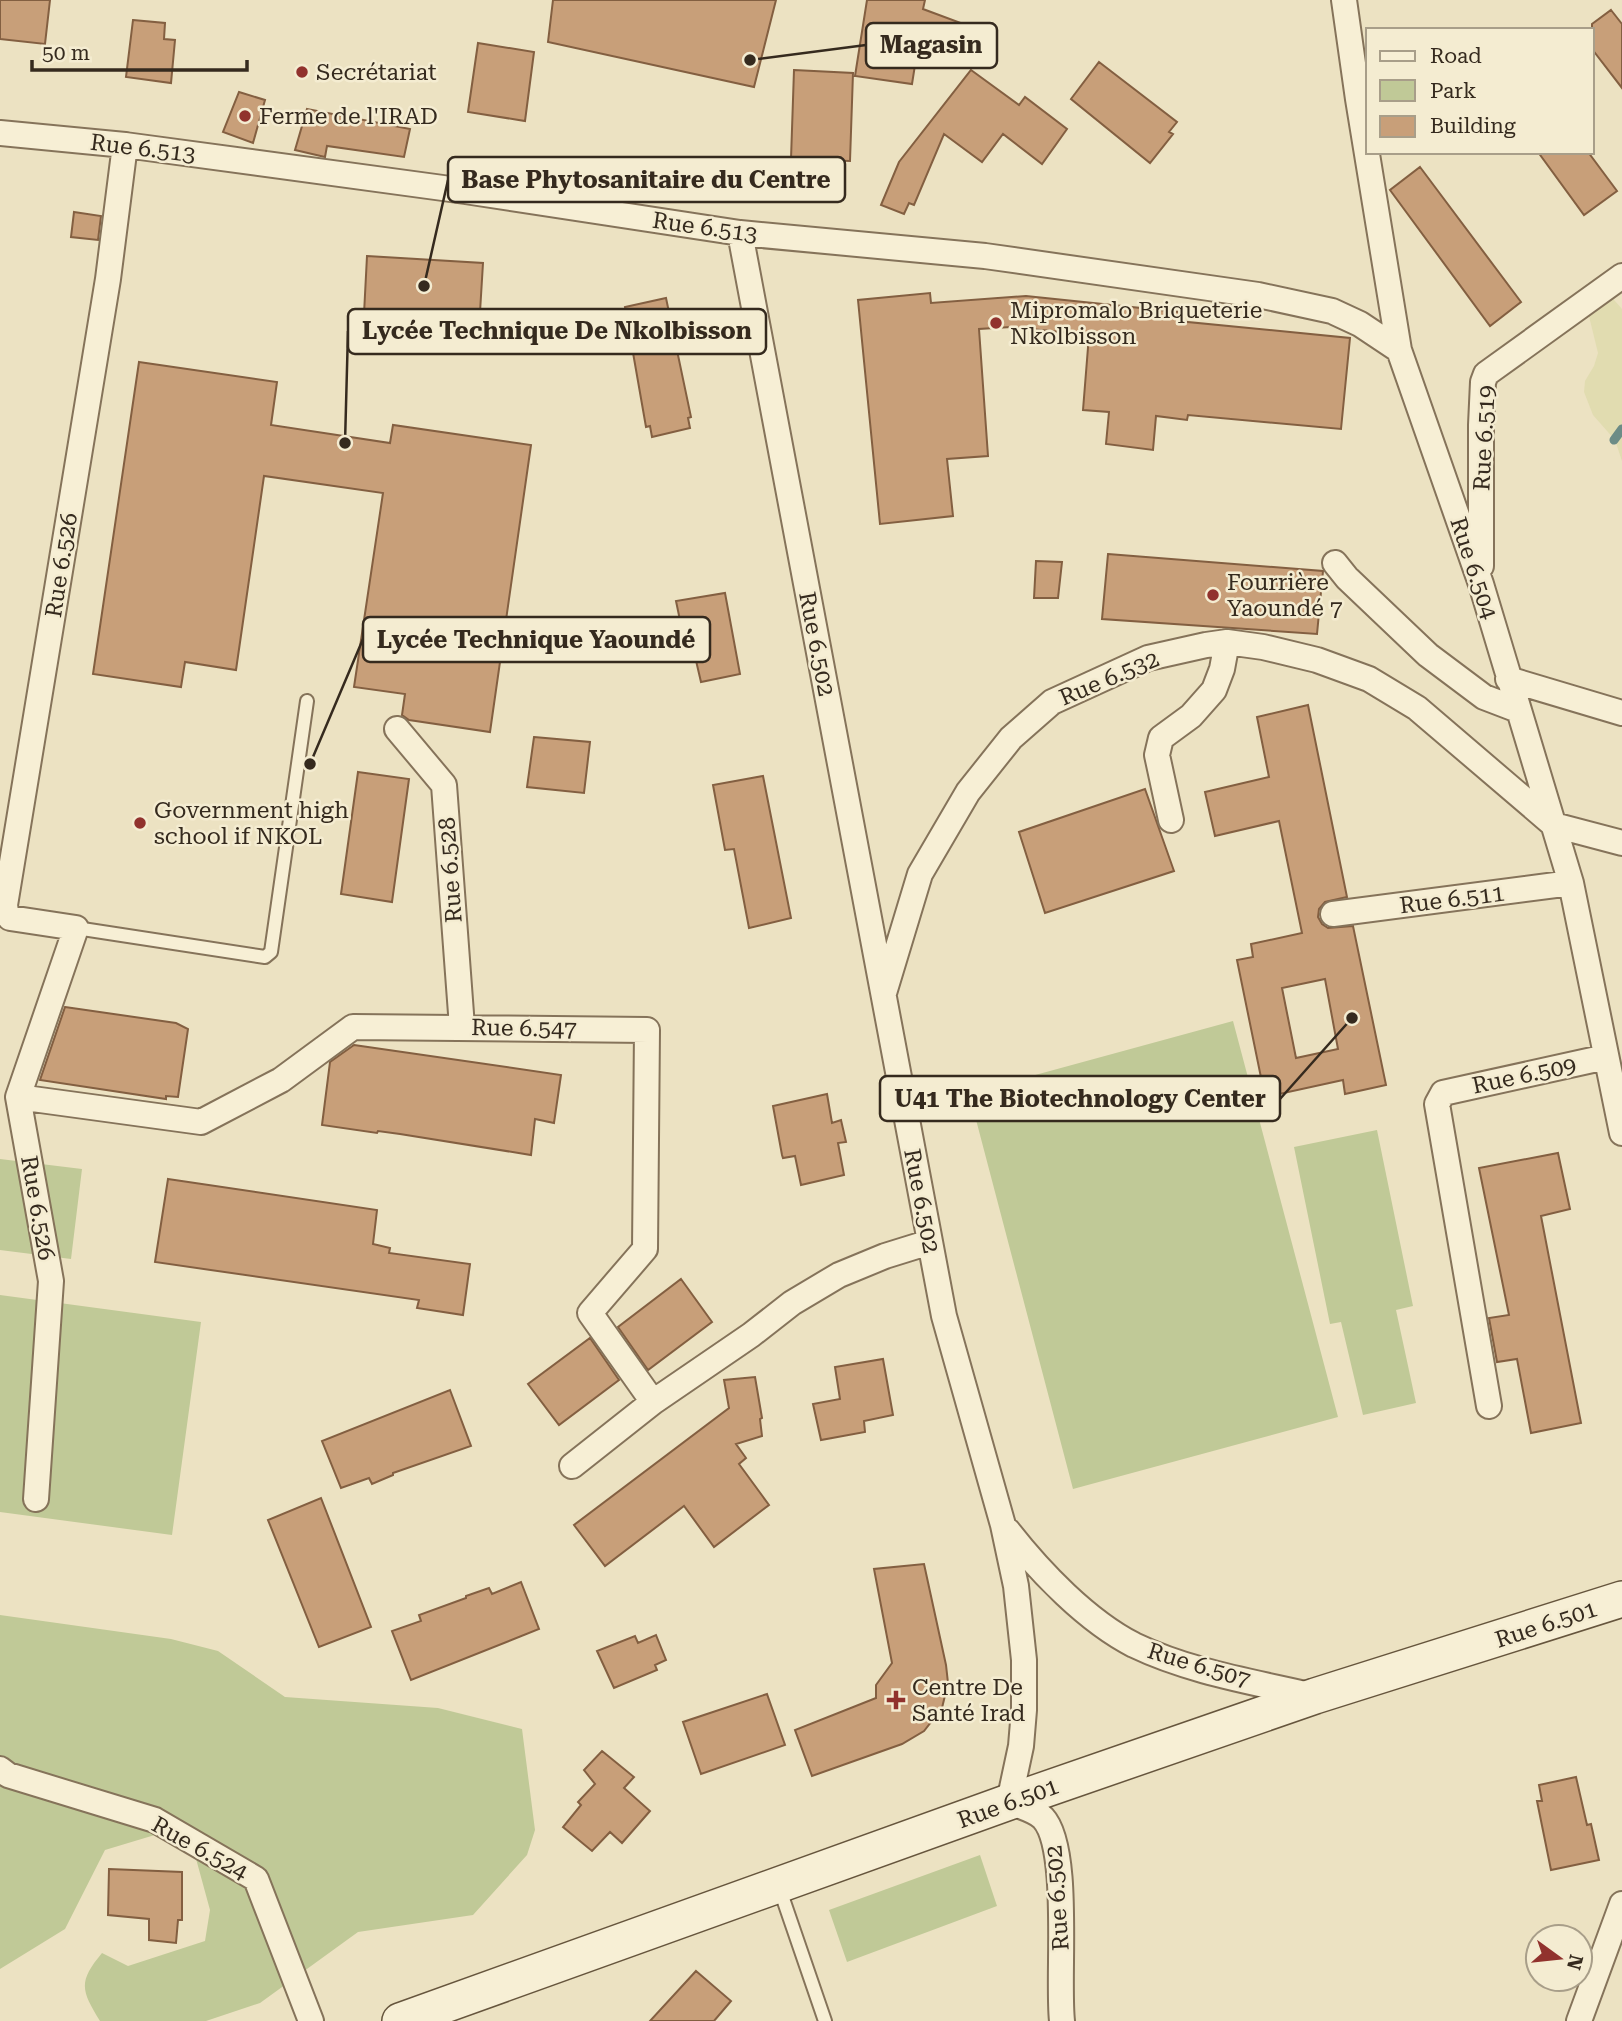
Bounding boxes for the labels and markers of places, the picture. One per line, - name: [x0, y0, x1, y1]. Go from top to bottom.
- callout: Magasin: [866, 23, 997, 68]
- place label: Secrétariat: [316, 59, 437, 86]
- marker: Secrétariat: [294, 64, 310, 80]
- place label: Ferme de l'IRAD: [259, 103, 438, 130]
- marker: Ferme de l'IRAD: [237, 108, 253, 124]
- callout: Base Phytosanitaire du Centre: [448, 157, 845, 202]
- place label: Mipromalo Briqueterie Nkolbisson: [1010, 297, 1262, 350]
- callout: Lycée Technique De Nkolbisson: [348, 309, 766, 354]
- marker: Mipromalo Briqueterie Nkolbisson: [988, 315, 1004, 331]
- place label: Fourrière Yaoundé 7: [1227, 569, 1343, 622]
- marker: Fourrière Yaoundé 7: [1205, 587, 1221, 603]
- callout: Lycée Technique Yaoundé: [363, 617, 710, 662]
- place label: Government high school if NKOL: [154, 797, 349, 850]
- marker: Government high school if NKOL: [132, 815, 148, 831]
- callout: U41 The Biotechnology Center: [880, 1076, 1280, 1121]
- place label: Centre De Santé Irad: [912, 1674, 1026, 1727]
- marker: Centre De Santé Irad: [886, 1690, 906, 1710]

